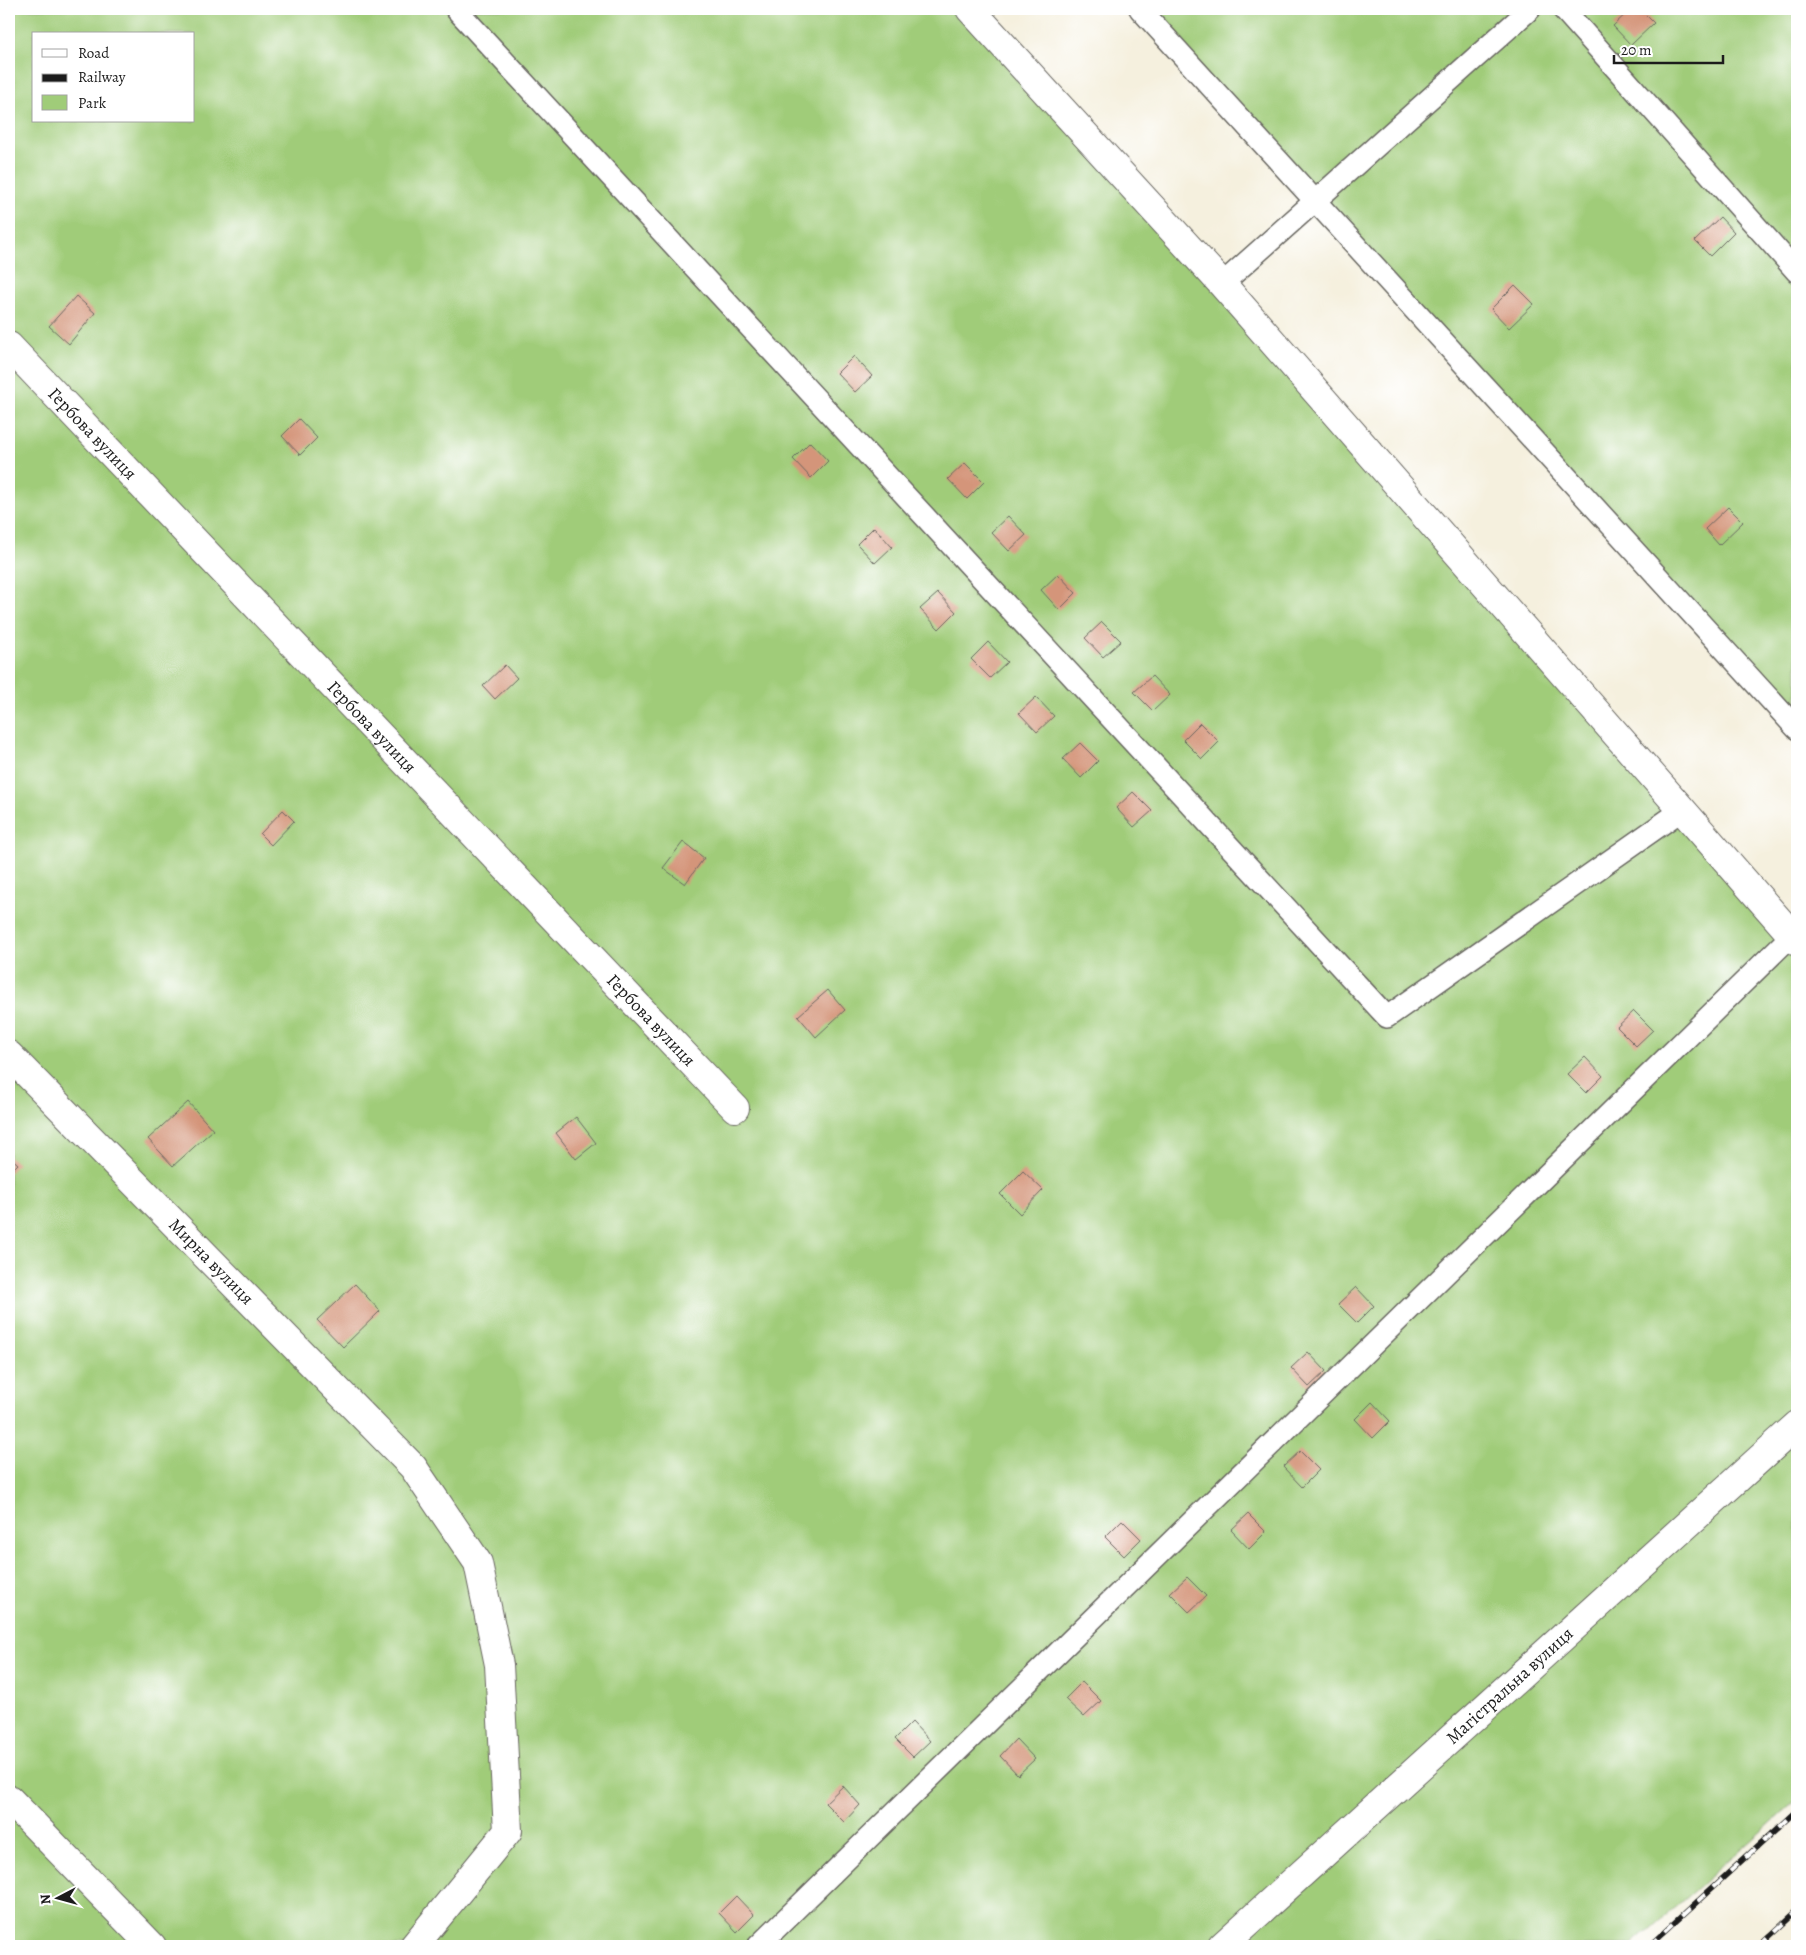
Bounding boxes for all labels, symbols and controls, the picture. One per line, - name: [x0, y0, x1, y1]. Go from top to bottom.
- legend: [32, 32, 195, 122]
- scale bar: [1614, 32, 1722, 64]
- text: 20 m: [1621, 40, 1652, 60]
- text: Road: [78, 43, 110, 63]
- text: Railway: [78, 67, 126, 87]
- text: Park: [78, 93, 107, 113]
- street label: Гербова вулиця: [43, 382, 142, 485]
- street label: Гербова вулиця: [322, 675, 422, 778]
- street label: Гербова вулиця: [601, 969, 701, 1072]
- street label: Мирна вулиця: [163, 1213, 259, 1310]
- street label: Магістральна вулиця: [1441, 1622, 1578, 1749]
- north arrow: [32, 1872, 82, 1922]
- text: N: [36, 1893, 56, 1905]

